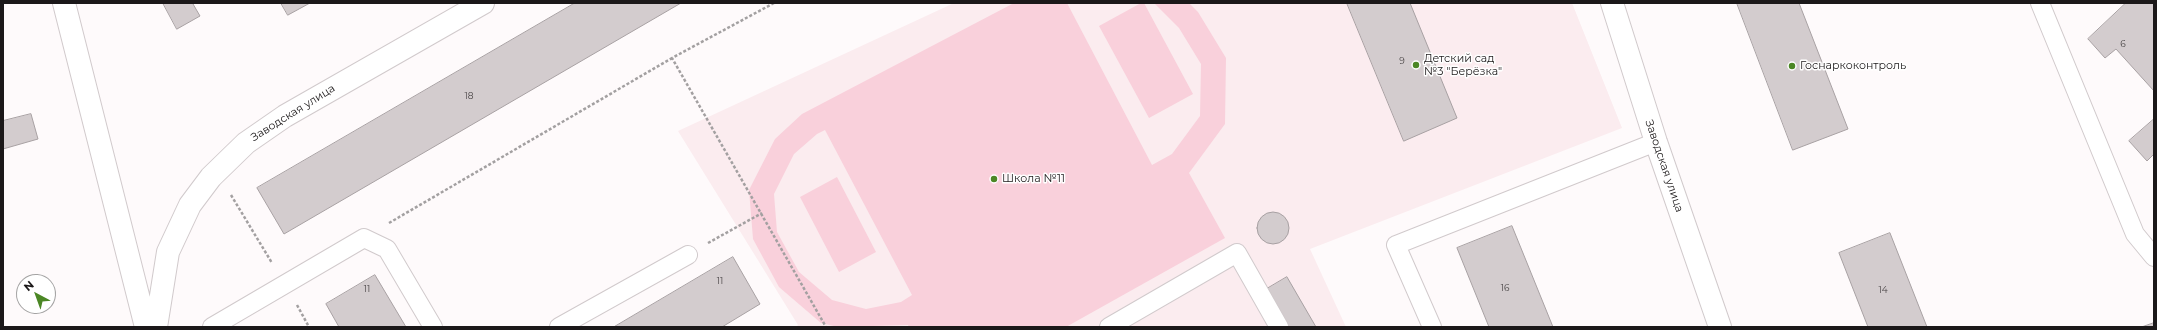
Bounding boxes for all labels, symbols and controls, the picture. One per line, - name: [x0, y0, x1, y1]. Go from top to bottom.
- house number: 6: [2120, 39, 2126, 49]
- place label: Детский сад №3 "Берёзка": [1424, 52, 1502, 78]
- house number: 9: [1399, 56, 1405, 66]
- place label: Госнаркоконтроль: [1800, 59, 1906, 73]
- marker: Детский сад №3 "Берёзка": [1411, 60, 1421, 70]
- marker: Госнаркоконтроль: [1787, 61, 1797, 71]
- street label: Заводская улица: [248, 82, 338, 144]
- house number: 18: [465, 91, 473, 101]
- street label: Заводская улица: [1642, 118, 1686, 214]
- place label: Школа №11: [1002, 172, 1065, 186]
- marker: Школа №11: [989, 174, 999, 184]
- north arrow: [16, 274, 56, 314]
- house number: 11: [717, 276, 723, 286]
- text: N: [21, 278, 37, 294]
- house number: 16: [1501, 283, 1509, 293]
- house number: 11: [364, 284, 370, 294]
- house number: 14: [1878, 285, 1888, 295]

